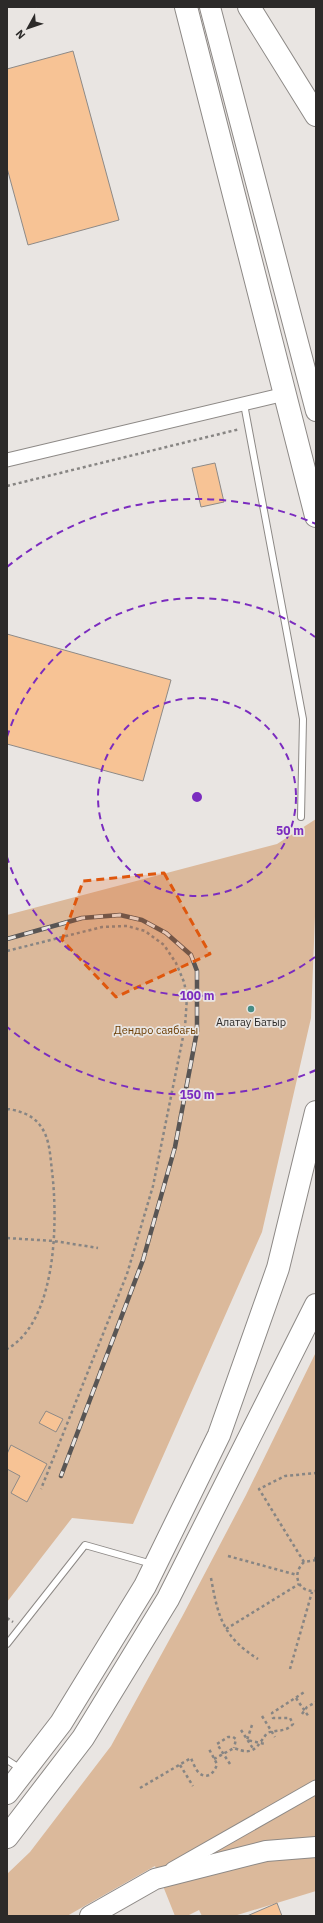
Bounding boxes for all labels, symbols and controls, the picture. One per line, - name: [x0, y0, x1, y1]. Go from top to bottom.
- north arrow: [8, 8, 48, 48]
- text: N: [12, 27, 28, 42]
- centre of rings: [190, 790, 204, 804]
- text: 50 m: [276, 823, 304, 838]
- text: 100 m: [179, 988, 215, 1003]
- marker: Алатау Батыр: [246, 1004, 256, 1014]
- place label: Алатау Батыр: [216, 1015, 286, 1029]
- park label: Дендро саябағы: [114, 1023, 198, 1037]
- text: 150 m: [179, 1087, 215, 1102]

